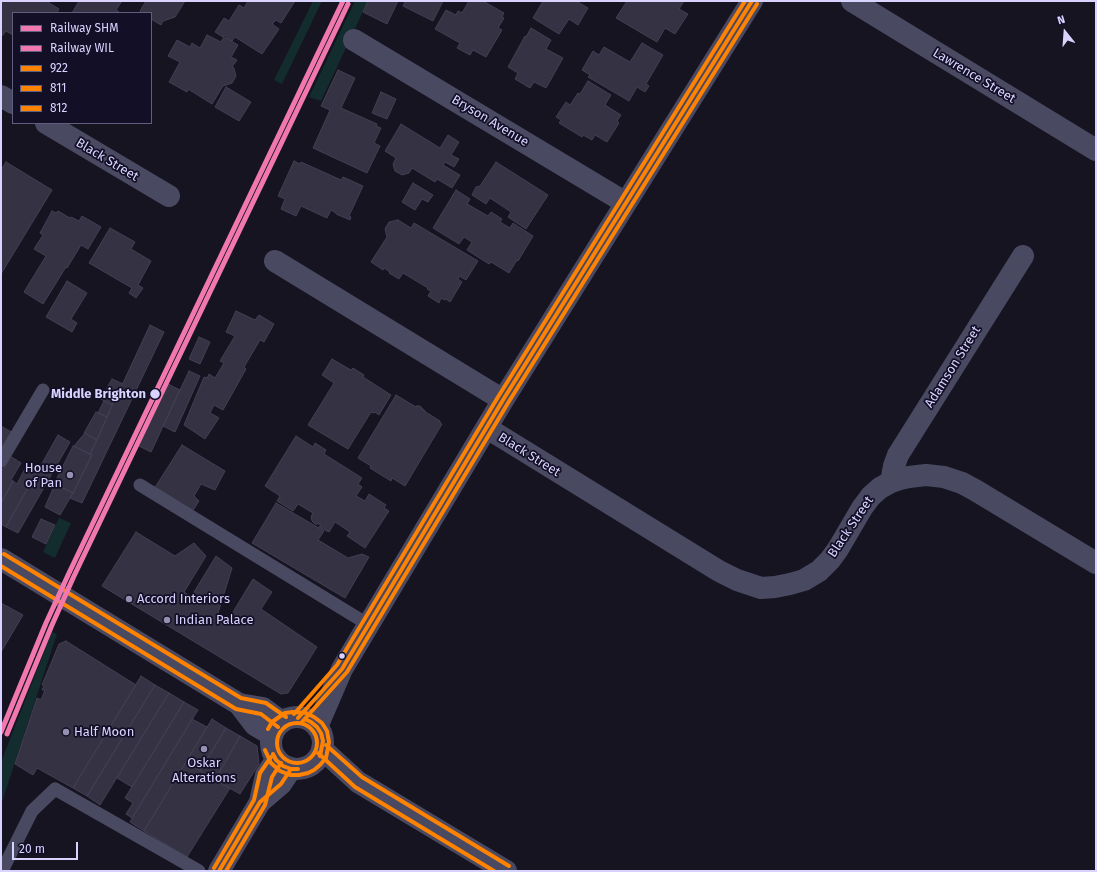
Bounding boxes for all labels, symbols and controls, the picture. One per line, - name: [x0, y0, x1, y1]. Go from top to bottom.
- legend: [12, 12, 152, 124]
- north arrow: [1045, 12, 1085, 52]
- text: N: [1056, 13, 1067, 27]
- text: Railway SHM: [50, 21, 119, 35]
- text: Railway WIL: [50, 41, 114, 55]
- street label: Lawrence Street: [930, 45, 1018, 107]
- text: 922: [50, 61, 68, 75]
- text: 811: [50, 81, 66, 95]
- street label: Bryson Avenue: [449, 92, 531, 150]
- text: 812: [50, 101, 67, 115]
- street label: Black Street: [73, 135, 141, 185]
- street label: Adamson Street: [922, 323, 984, 411]
- place label: Middle Brighton: [51, 386, 146, 402]
- marker: Middle Brighton: [148, 387, 162, 401]
- street label: Black Street: [495, 430, 563, 480]
- place label: House of Pan: [25, 460, 62, 491]
- marker: House of Pan: [65, 470, 75, 480]
- street label: Black Street: [825, 493, 877, 561]
- place label: Accord Interiors: [137, 591, 230, 607]
- marker: Accord Interiors: [124, 594, 134, 604]
- place label: Indian Palace: [175, 612, 254, 628]
- marker: Indian Palace: [162, 615, 172, 625]
- unlabelled marker: [337, 651, 347, 661]
- place label: Half Moon: [74, 724, 134, 740]
- marker: Half Moon: [61, 727, 71, 737]
- marker: Oskar Alterations: [199, 744, 209, 754]
- place label: Oskar Alterations: [172, 755, 236, 786]
- scale bar: [14, 834, 80, 860]
- text: 20 m: [19, 842, 45, 856]

